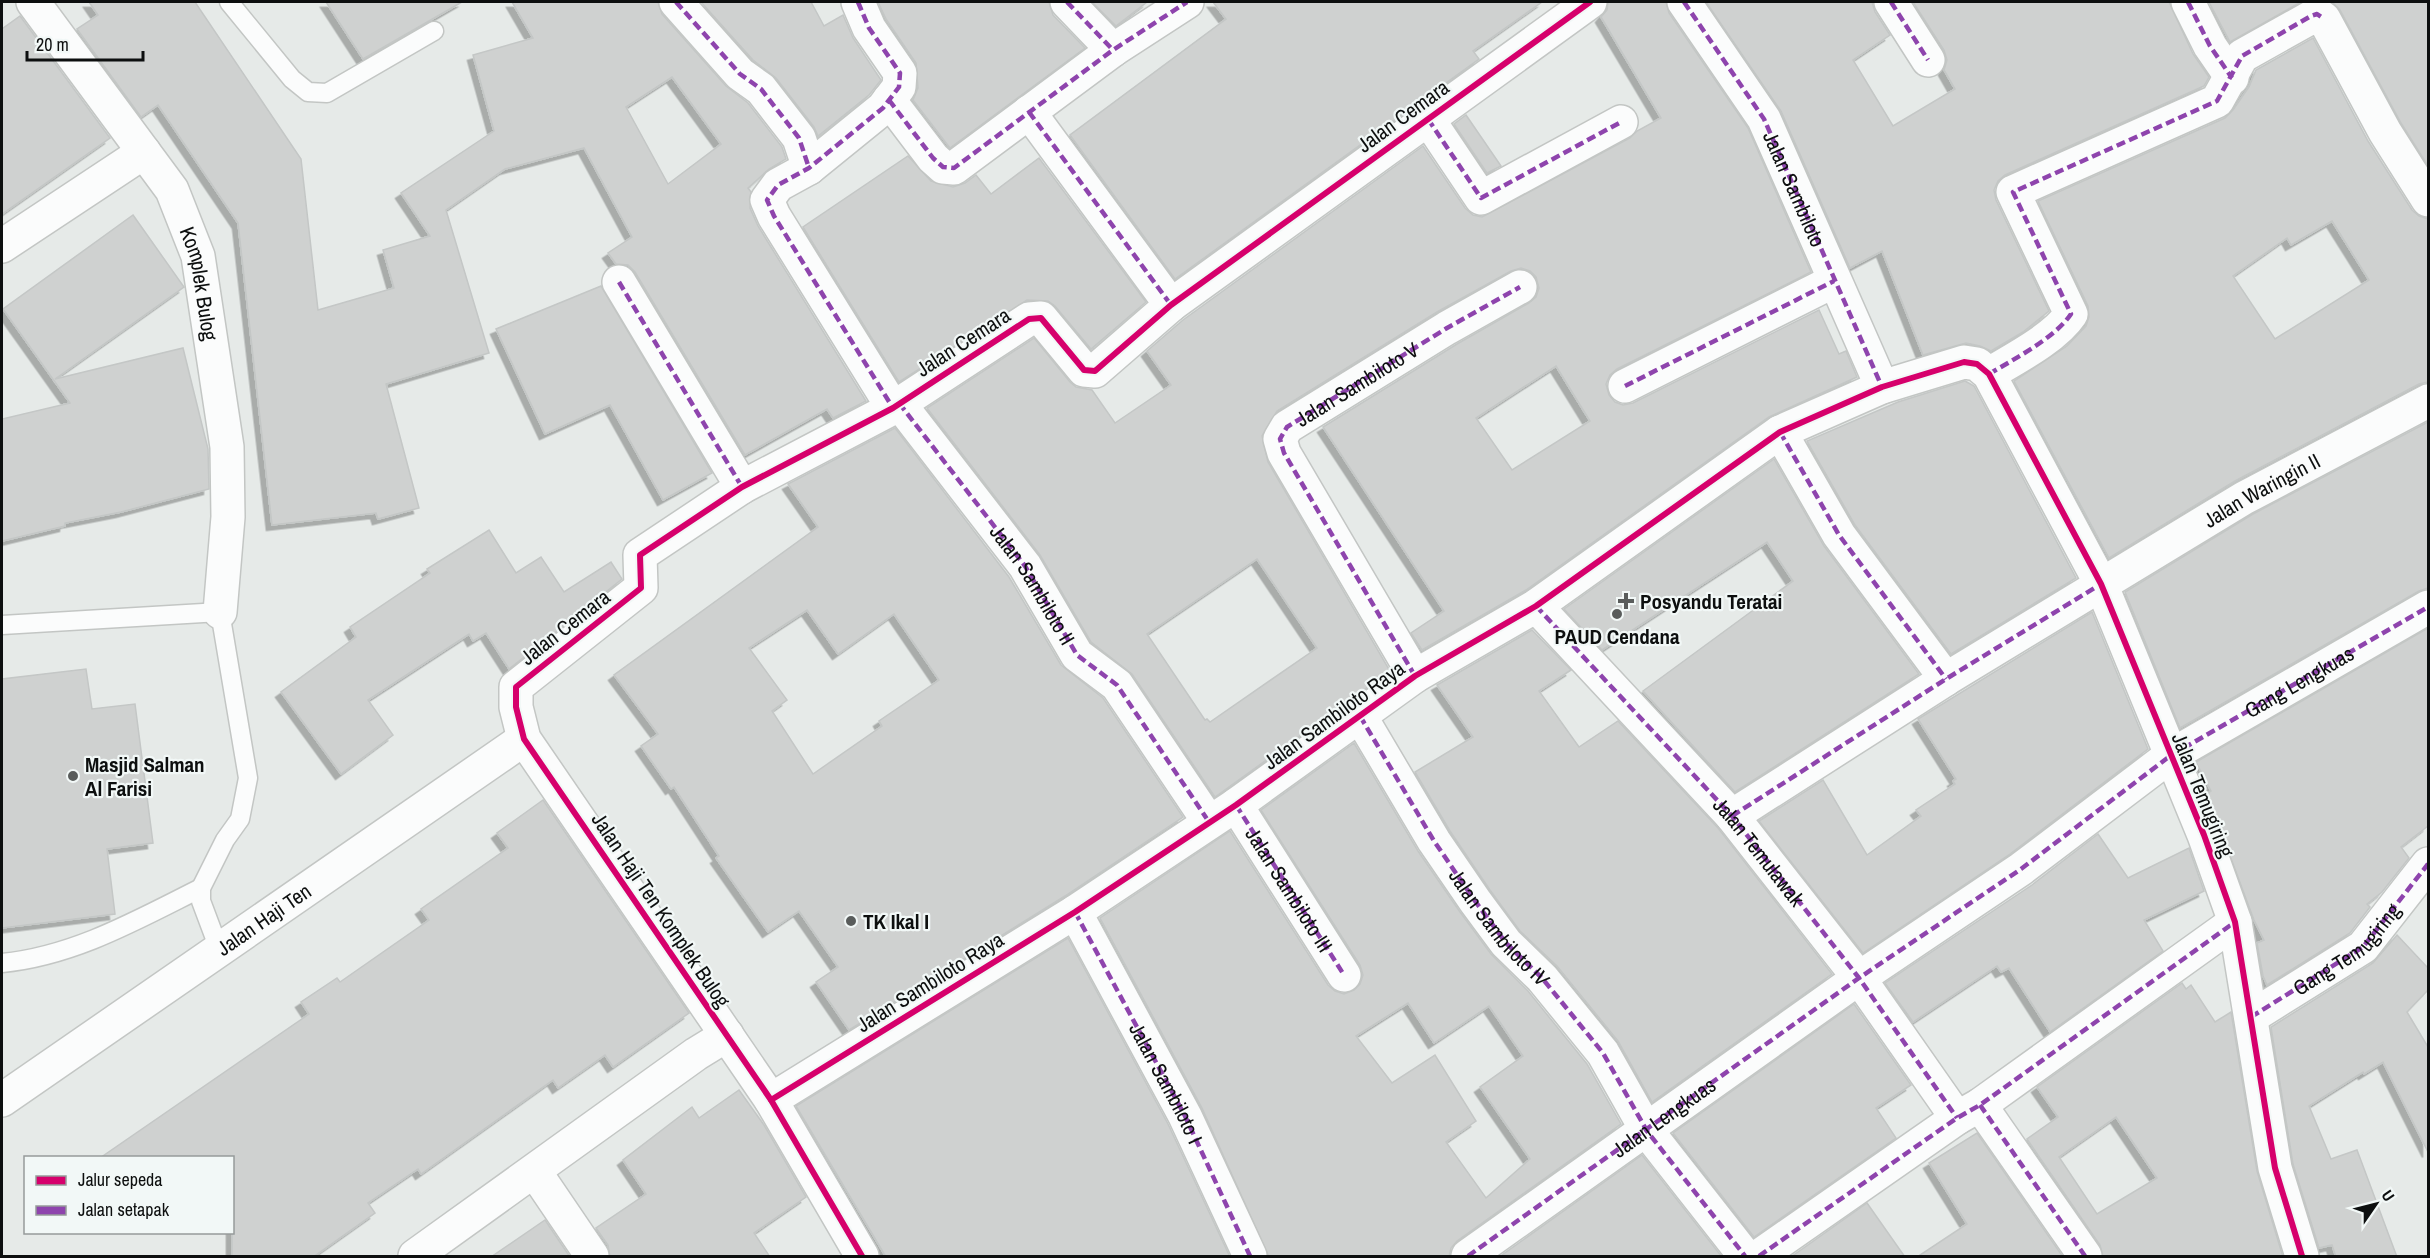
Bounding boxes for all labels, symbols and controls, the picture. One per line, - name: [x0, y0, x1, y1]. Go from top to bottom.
- scale bar: [27, 24, 142, 62]
- text: 20 m: [36, 32, 69, 57]
- street label: Jalan Cemara: [1351, 73, 1455, 159]
- street label: Jalan Sambiloto: [1757, 126, 1833, 251]
- street label: Komplek Bulog: [173, 222, 225, 343]
- street label: Jalan Cemara: [910, 300, 1016, 383]
- street label: Jalan Sambiloto V: [1290, 335, 1424, 433]
- street label: Jalan Waringin II: [2198, 446, 2325, 534]
- street label: Jalan Sambiloto II: [984, 518, 1082, 650]
- street label: Jalan Cemara: [514, 582, 616, 671]
- place label: Posyandu Teratai: [1640, 587, 1782, 616]
- marker: Posyandu Teratai: [1617, 592, 1635, 610]
- marker: PAUD Cendana: [1610, 607, 1624, 621]
- place label: PAUD Cendana: [1554, 622, 1680, 651]
- street label: Gang Lengkuas: [2239, 639, 2359, 724]
- street label: Jalan Sambiloto Raya: [1257, 654, 1411, 776]
- street label: Jalan Temugiring: [2165, 728, 2241, 862]
- place label: Masjid Salman Al Farisi: [85, 750, 205, 803]
- marker: Masjid Salman Al Farisi: [66, 769, 80, 783]
- street label: Jalan Temulawak: [1707, 791, 1812, 912]
- street label: Jalan Haji Ten Komplek Bulog: [585, 807, 737, 1014]
- street label: Jalan Sambiloto III: [1239, 821, 1340, 957]
- street label: Jalan Sambiloto IV: [1443, 863, 1557, 992]
- street label: Jalan Haji Ten: [211, 876, 317, 962]
- street label: Gang Temugiring: [2287, 897, 2407, 1002]
- place label: TK Ikal I: [863, 907, 929, 936]
- marker: TK Ikal I: [844, 914, 858, 928]
- street label: Jalan Sambiloto Raya: [851, 925, 1009, 1039]
- street label: Jalan Sambiloto I: [1123, 1017, 1210, 1148]
- street label: Jalan Lengkuas: [1606, 1070, 1721, 1164]
- legend: [24, 1156, 234, 1234]
- text: Jalur sepeda: [78, 1167, 163, 1192]
- north arrow: [2346, 1174, 2406, 1234]
- text: U: [2377, 1185, 2400, 1206]
- text: Jalan setapak: [78, 1197, 170, 1222]

